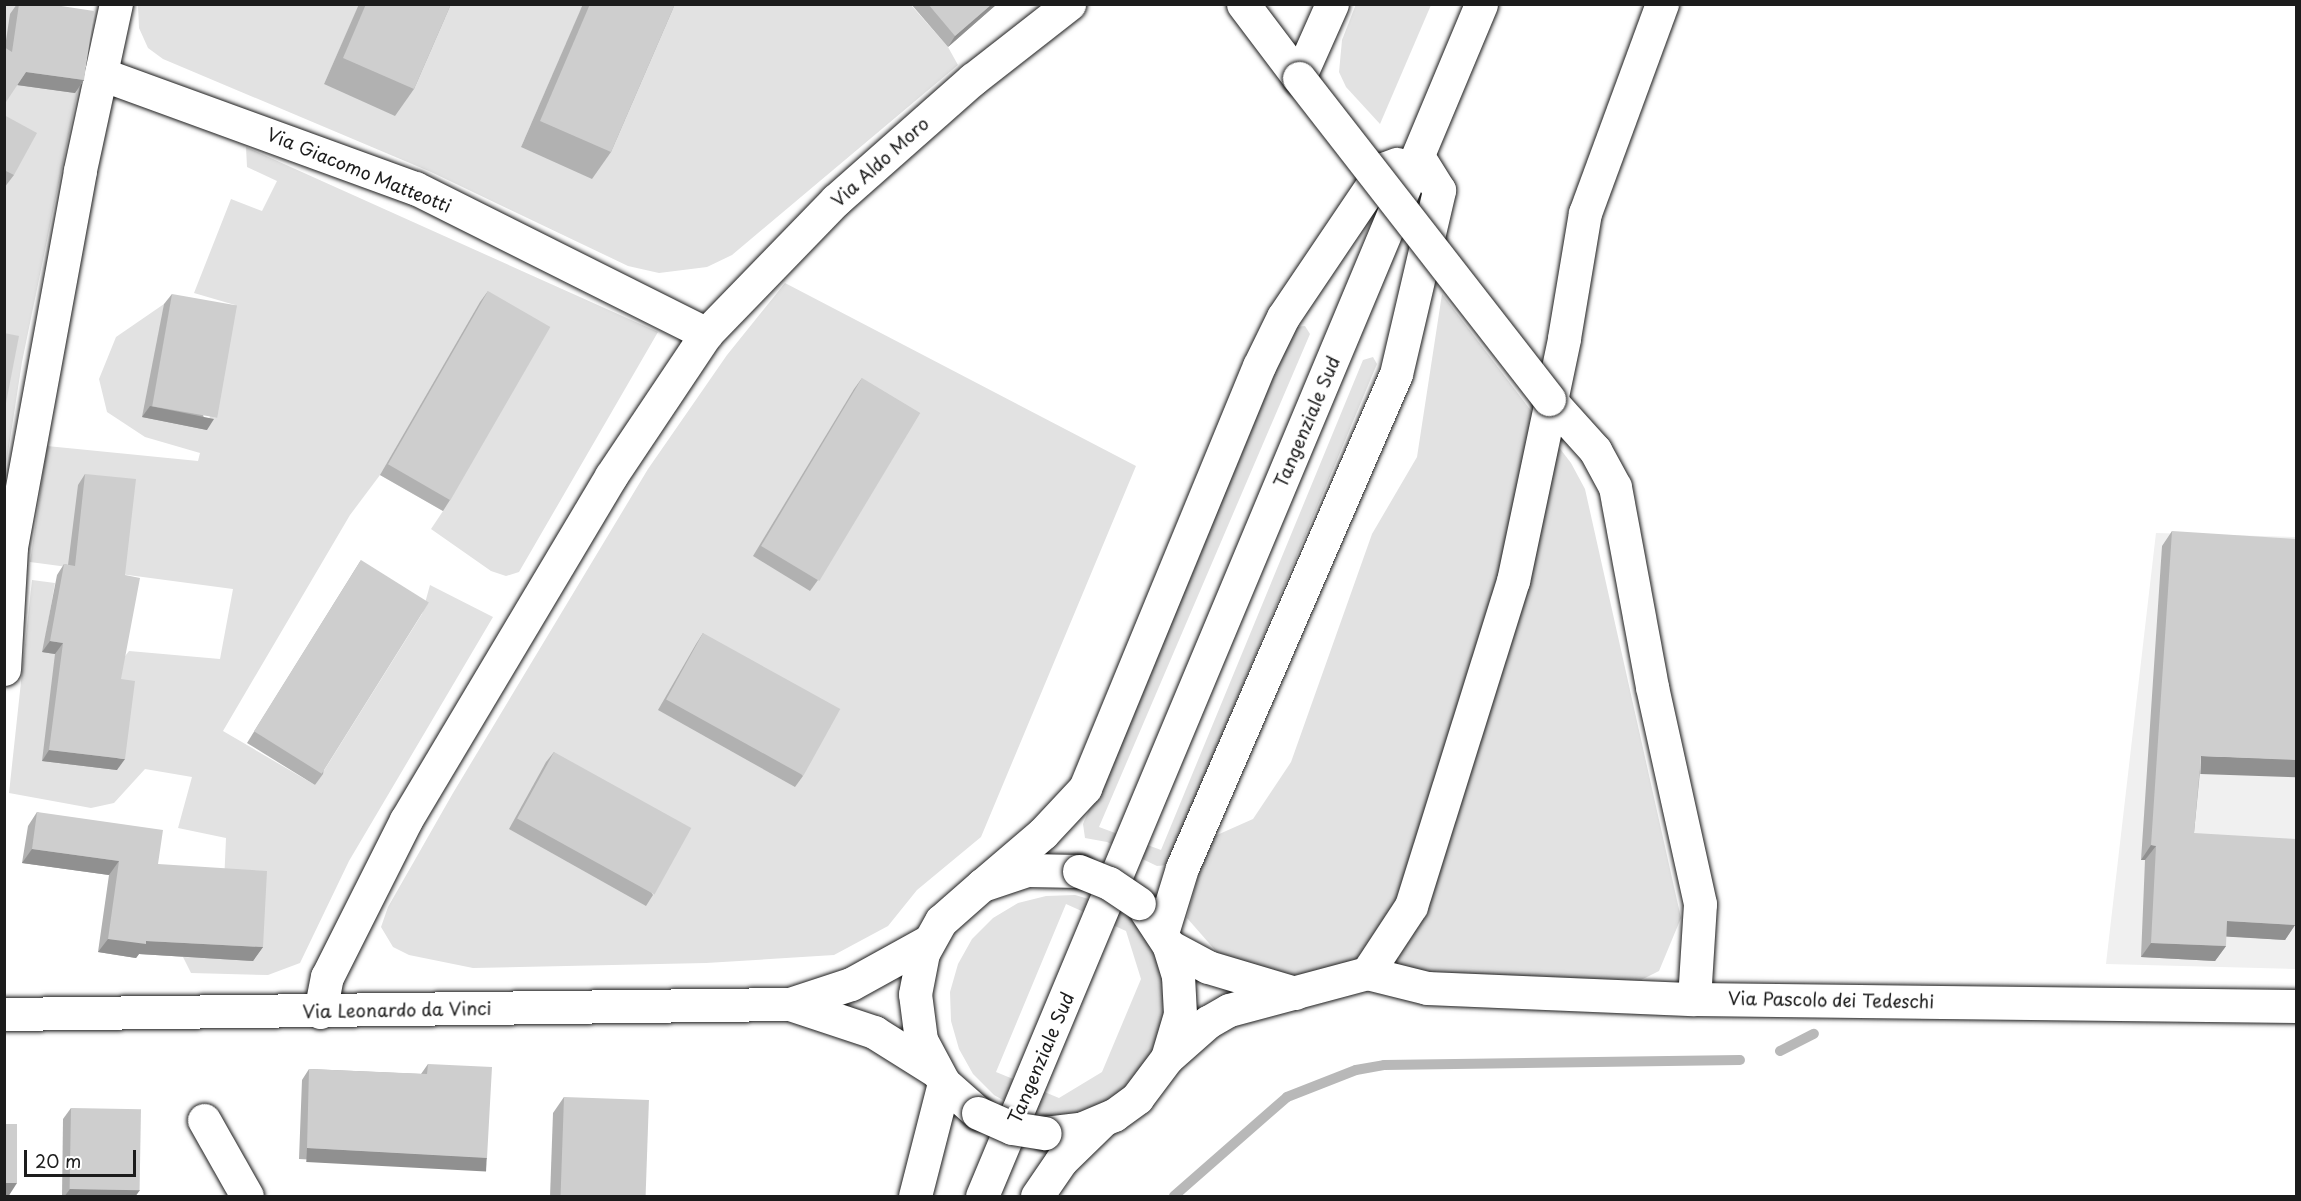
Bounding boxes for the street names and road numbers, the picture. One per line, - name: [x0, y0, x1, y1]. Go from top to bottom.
- street label: Via Aldo Moro: [827, 113, 933, 211]
- street label: Via Giacomo Matteotti: [263, 123, 455, 217]
- street label: Tangenziale Sud: [1269, 353, 1345, 491]
- street label: Via Pascolo dei Tedeschi: [1727, 987, 1935, 1013]
- street label: Tangenziale Sud: [1003, 989, 1079, 1127]
- street label: Via Leonardo da Vinci: [303, 998, 491, 1022]

